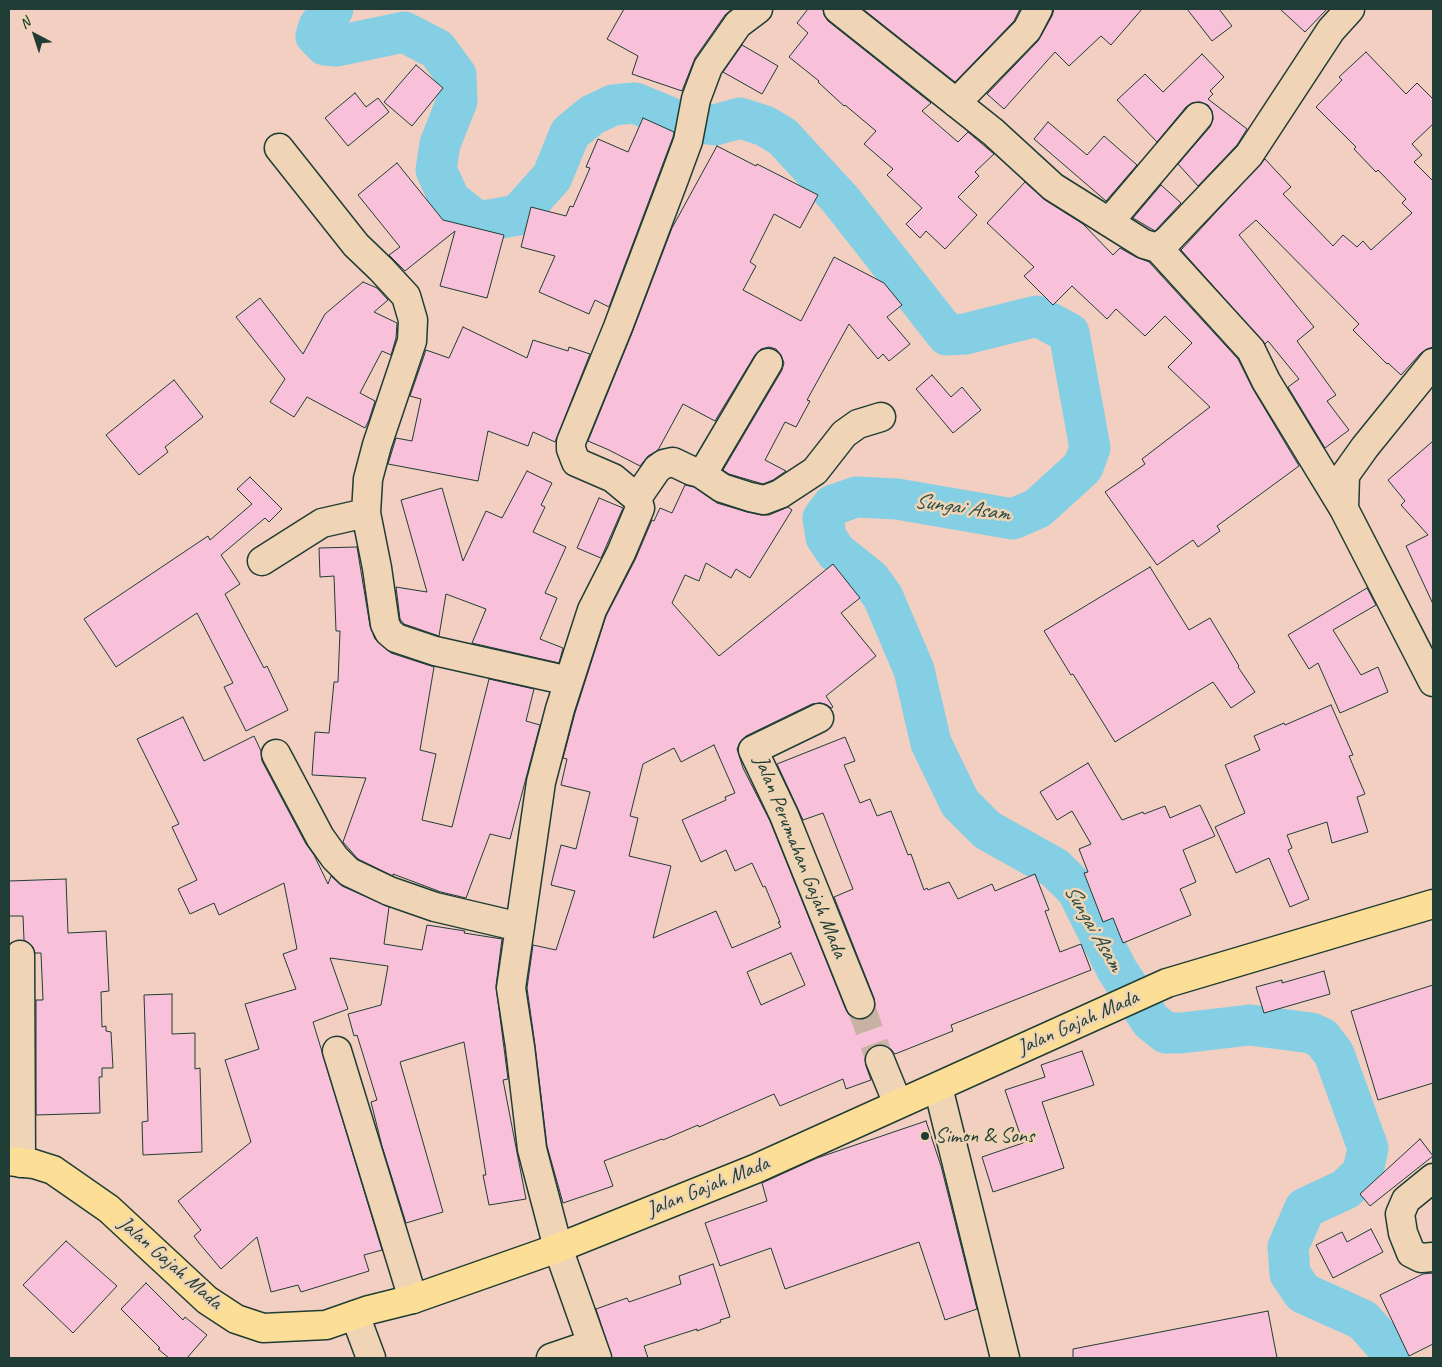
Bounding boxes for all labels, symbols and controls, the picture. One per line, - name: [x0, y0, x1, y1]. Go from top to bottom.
- north arrow: [10, 10, 60, 60]
- text: N: [16, 14, 34, 32]
- water label: Sungai Asam: [913, 488, 1011, 528]
- street label: Jalan Perumahan Gajah Mada: [748, 752, 852, 962]
- water label: Sungai Asam: [1058, 880, 1128, 976]
- street label: Jalan Gajah Mada: [1014, 985, 1142, 1061]
- place label: Simon & Sons: [935, 1123, 1034, 1149]
- marker: Simon & Sons: [919, 1130, 931, 1142]
- street label: Jalan Gajah Mada: [643, 1151, 773, 1223]
- street label: Jalan Gajah Mada: [113, 1211, 227, 1315]

